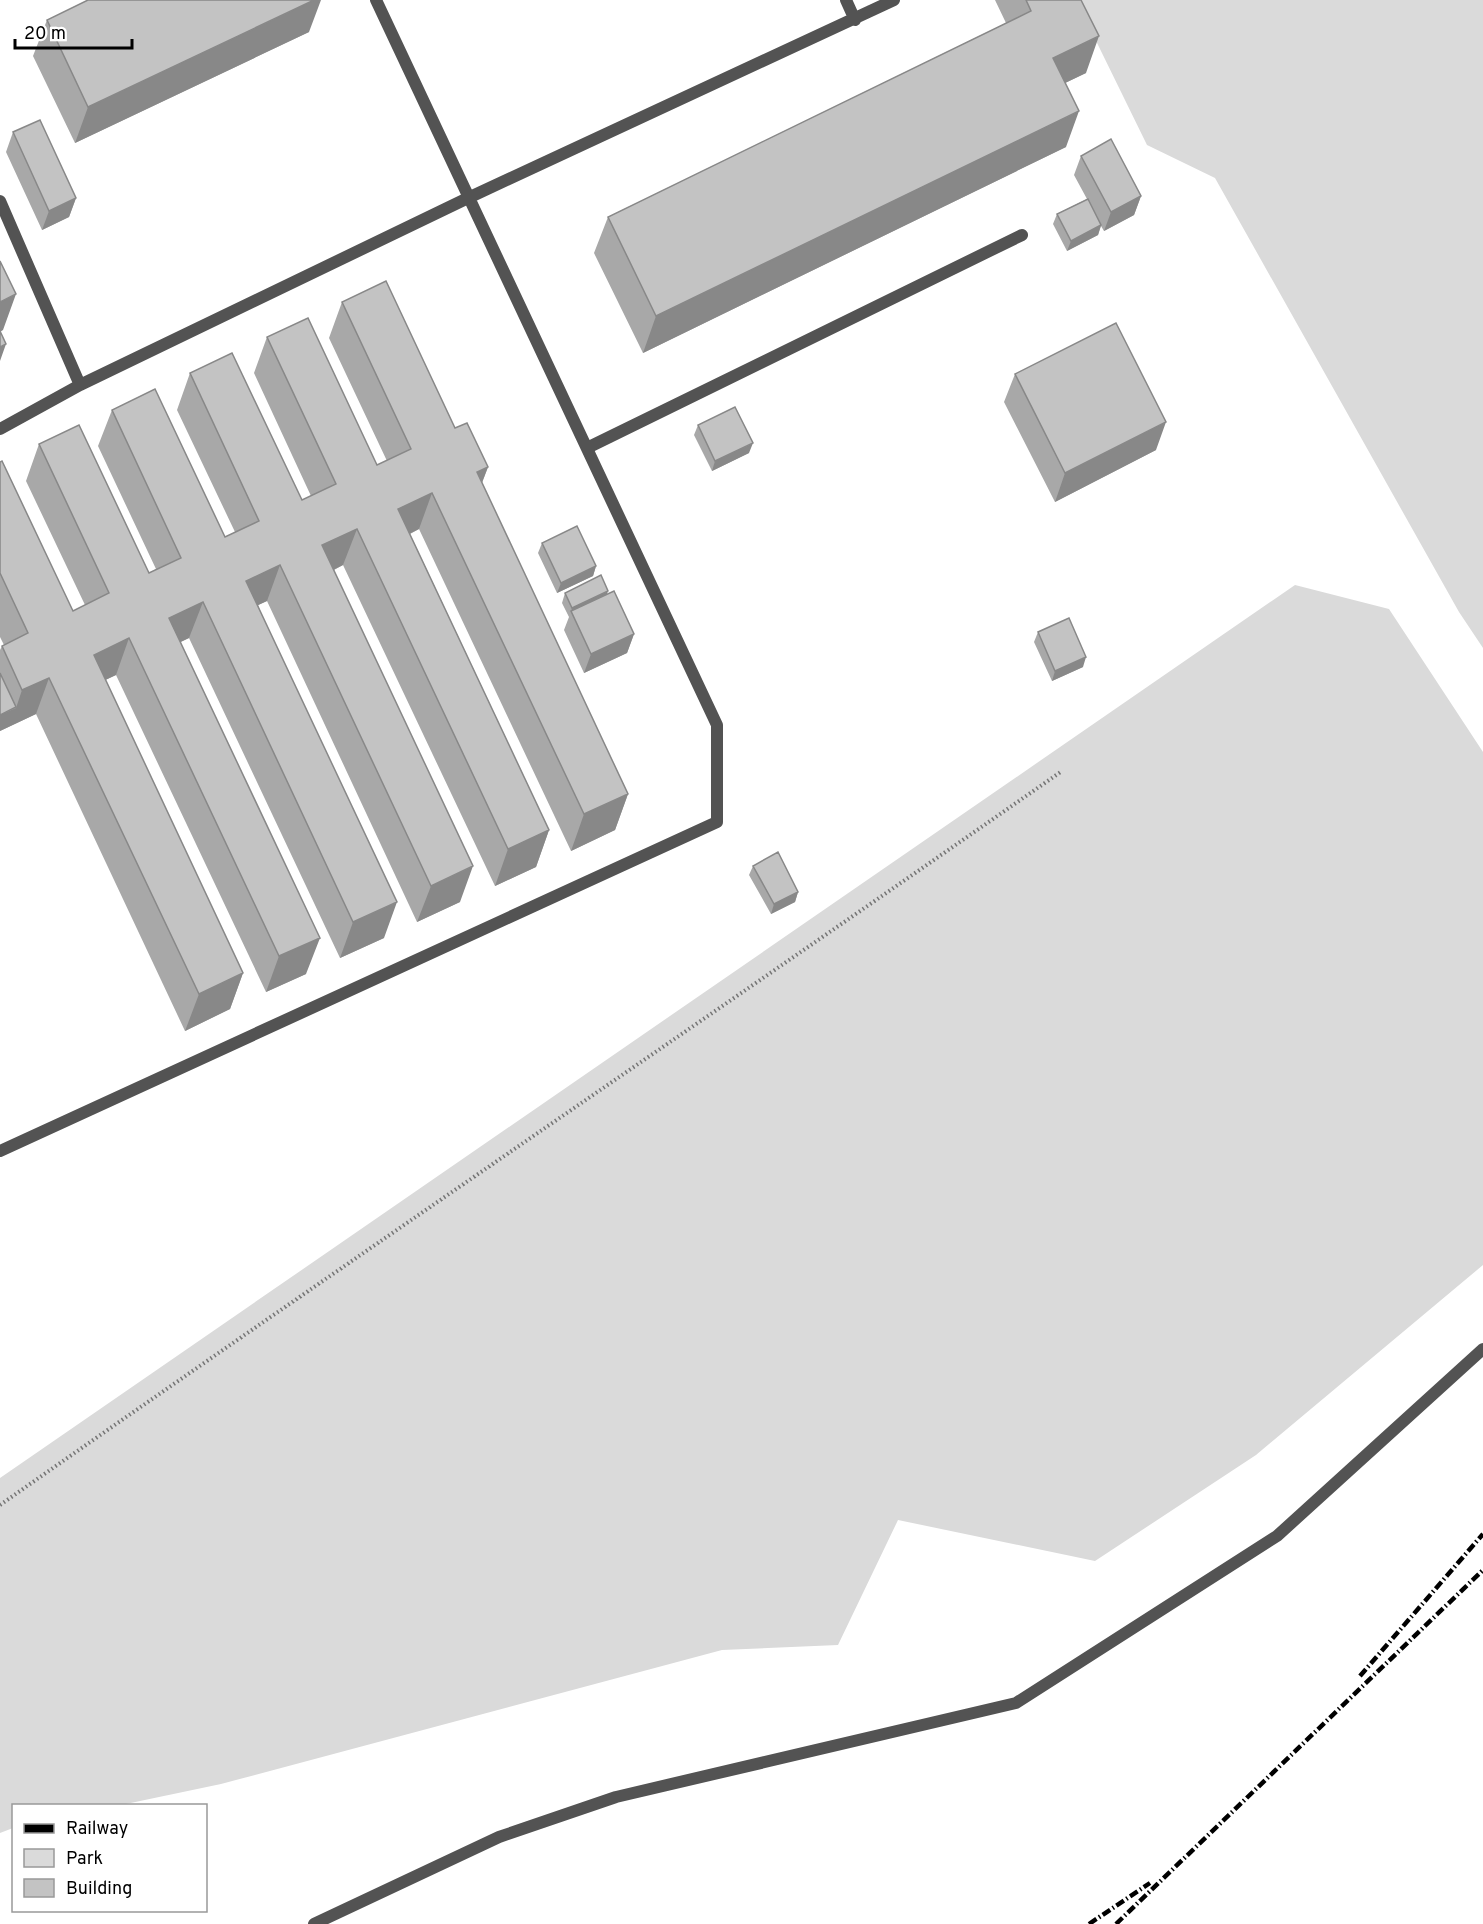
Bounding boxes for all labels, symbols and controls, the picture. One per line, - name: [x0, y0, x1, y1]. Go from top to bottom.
- scale bar: [15, 12, 132, 50]
- text: 20 m: [24, 23, 66, 46]
- legend: [12, 1804, 207, 1912]
- text: Railway: [66, 1818, 128, 1841]
- text: Park: [66, 1848, 103, 1871]
- text: Building: [66, 1878, 132, 1901]

